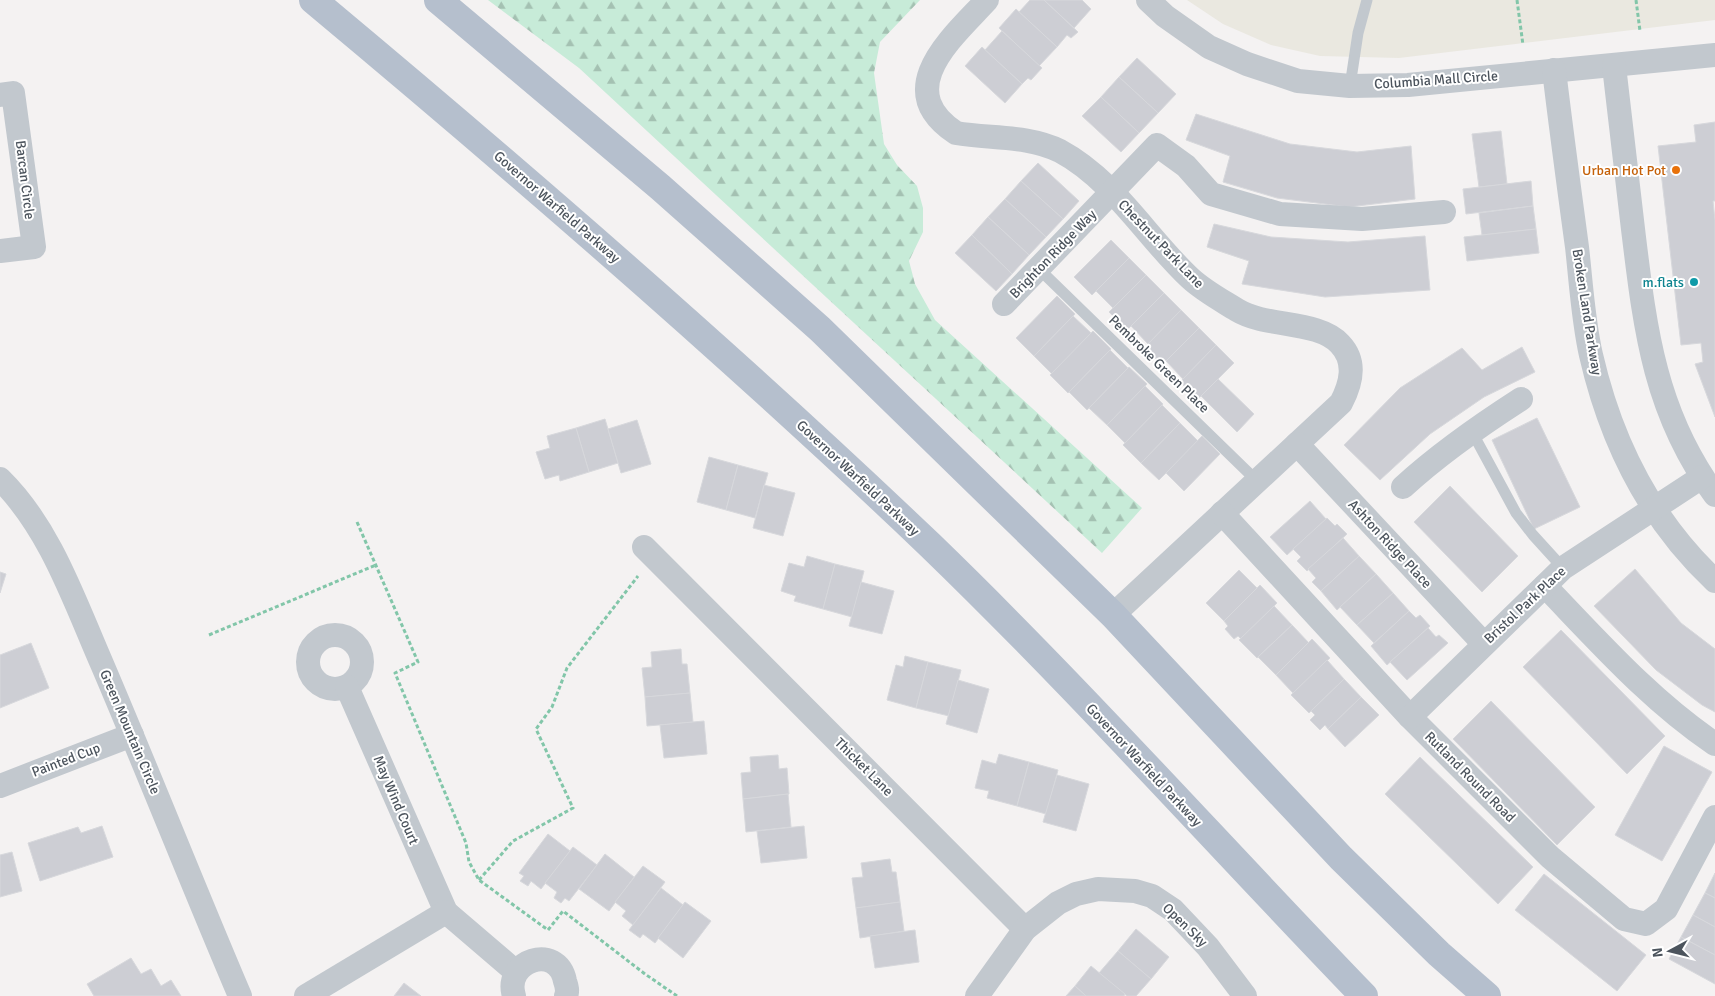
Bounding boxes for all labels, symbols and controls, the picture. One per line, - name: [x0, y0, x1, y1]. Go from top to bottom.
- street label: Columbia Mall Circle: [1374, 67, 1498, 93]
- street label: Barcan Circle: [12, 139, 38, 221]
- street label: Governor Warfield Parkway: [490, 148, 624, 267]
- place label: Urban Hot Pot: [1582, 162, 1666, 179]
- marker: Urban Hot Pot: [1670, 164, 1682, 176]
- street label: Chestnut Park Lane: [1114, 196, 1208, 292]
- street label: Brighton Ridge Way: [1006, 206, 1100, 302]
- street label: Broken Land Parkway: [1569, 248, 1605, 377]
- place label: m.flats: [1643, 274, 1684, 291]
- marker: m.flats: [1688, 276, 1700, 288]
- street label: Pembroke Green Place: [1105, 312, 1213, 416]
- street label: Governor Warfield Parkway: [793, 417, 923, 540]
- street label: Ashton Ridge Place: [1345, 496, 1435, 592]
- street label: Bristol Park Place: [1481, 563, 1569, 647]
- street label: Green Mountain Circle: [96, 667, 164, 797]
- street label: Governor Warfield Parkway: [1083, 700, 1206, 830]
- street label: Rutland Round Road: [1421, 728, 1519, 826]
- street label: Thicket Lane: [831, 734, 897, 800]
- street label: Painted Cup: [29, 739, 103, 781]
- street label: May Wind Court: [370, 753, 422, 847]
- street label: Open Sky: [1159, 900, 1211, 951]
- north arrow: [1645, 926, 1695, 976]
- text: N: [1649, 947, 1667, 958]

